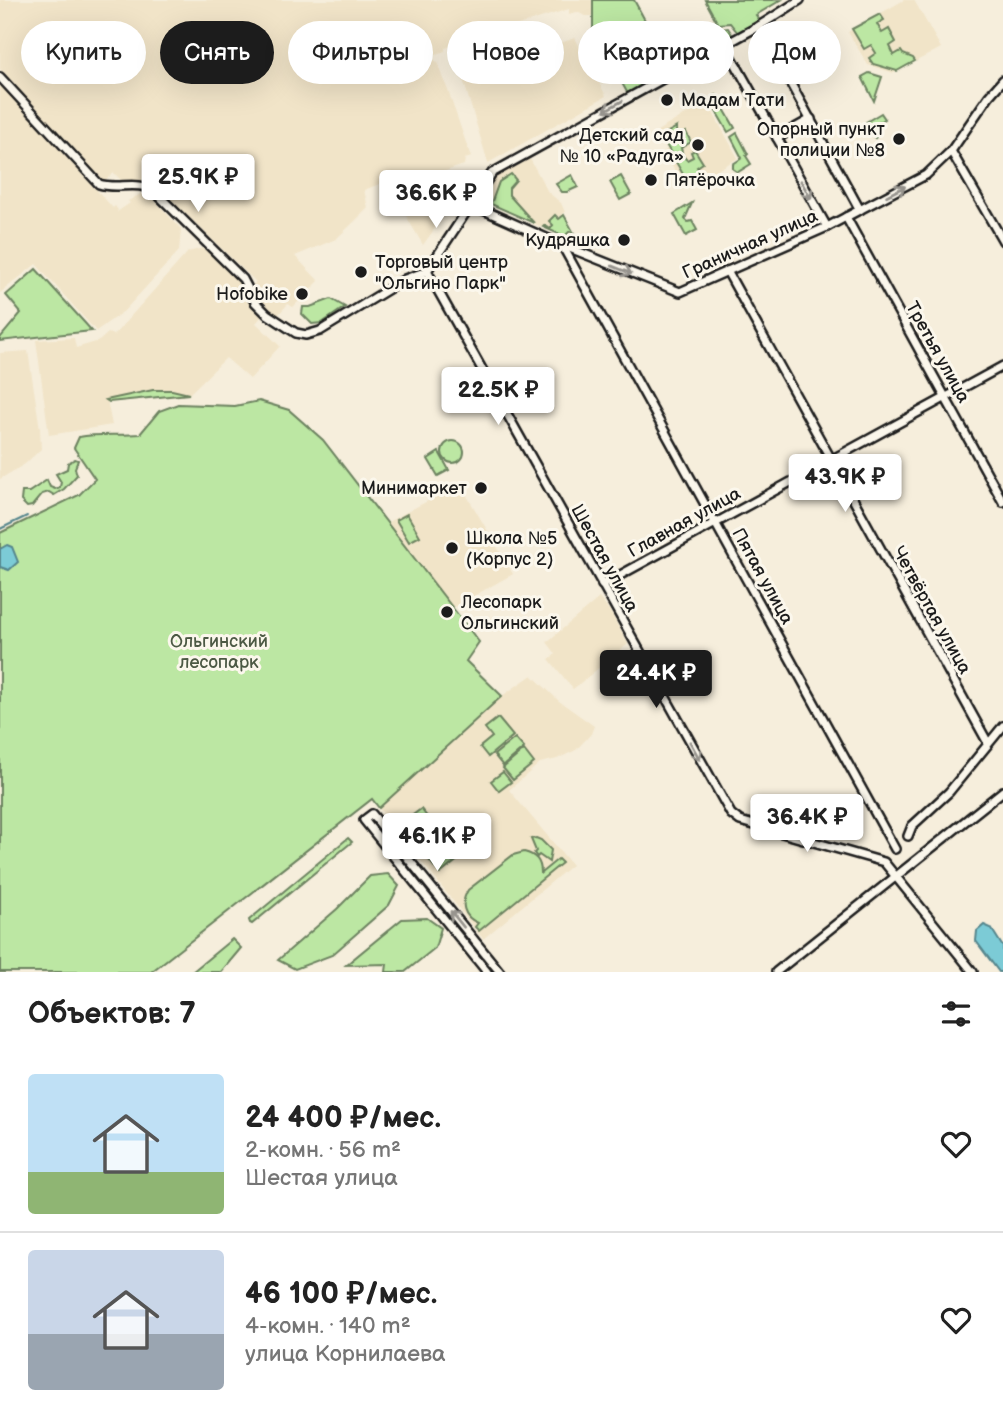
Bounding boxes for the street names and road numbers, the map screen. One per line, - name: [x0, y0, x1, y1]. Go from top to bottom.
- street label: Граничная улица: [679, 205, 821, 284]
- street label: Третья улица: [901, 298, 974, 407]
- street label: Главная улица: [624, 483, 745, 562]
- street label: Шестая улица: [566, 501, 643, 616]
- street label: Пятая улица: [727, 524, 798, 628]
- street label: Четвёртая улица: [888, 543, 976, 678]

